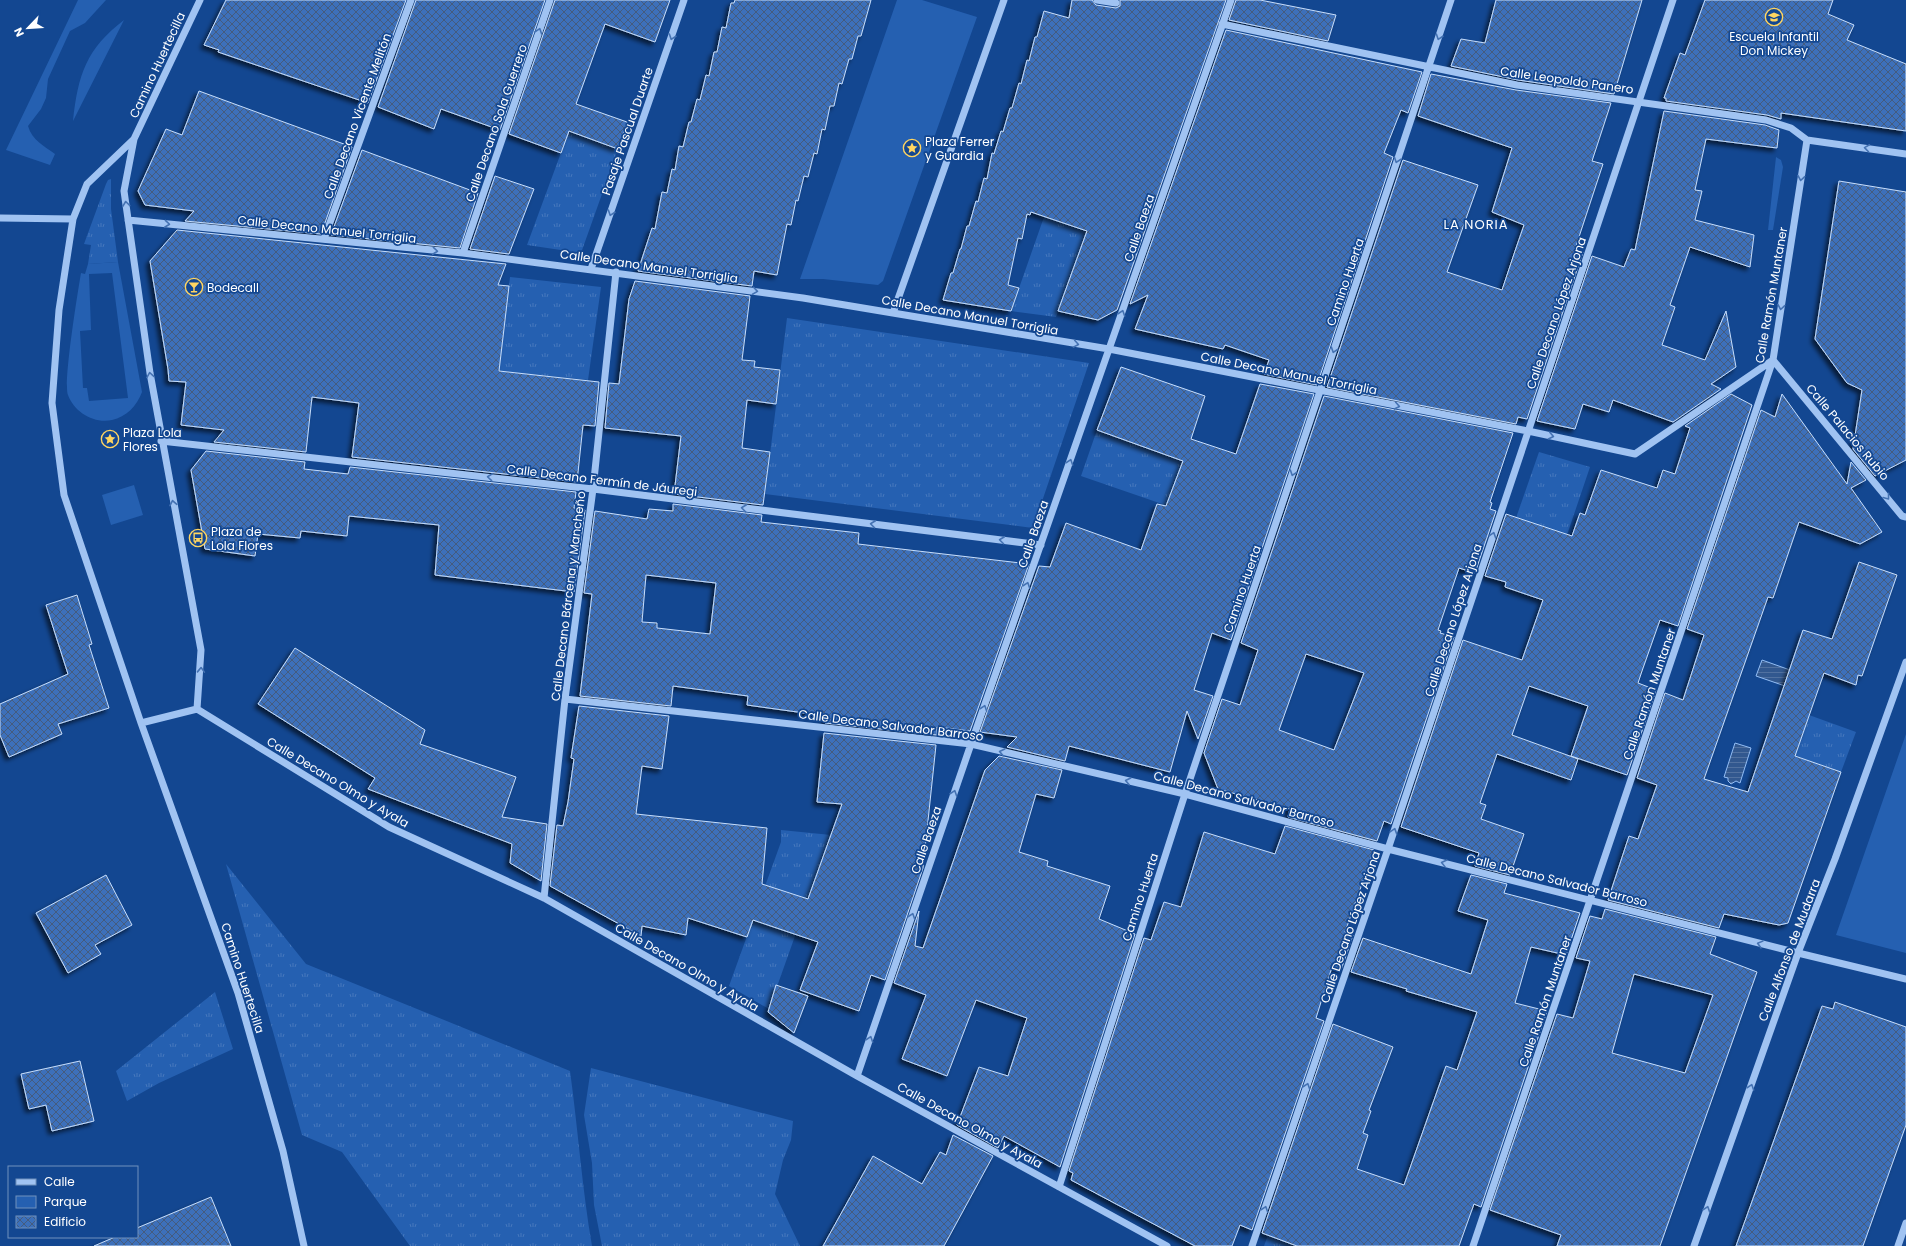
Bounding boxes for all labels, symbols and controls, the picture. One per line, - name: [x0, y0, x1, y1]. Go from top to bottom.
- school or university icon: Escuela Infantil Don Mickey: [1764, 7, 1784, 27]
- north arrow: [8, 8, 48, 48]
- street label: Camino Huertecilla: [125, 9, 189, 121]
- text: N: [10, 25, 28, 39]
- one-way arrow: [535, 28, 543, 35]
- place label: Escuela Infantil Don Mickey: [1729, 28, 1819, 59]
- street label: Calle Decano Vicente Melitón: [319, 31, 395, 201]
- one-way arrow: [668, 33, 676, 40]
- one-way arrow: [1435, 33, 1444, 40]
- street label: Calle Decano Sola Guerrero: [461, 42, 531, 204]
- street label: Calle Leopoldo Panero: [1499, 62, 1635, 98]
- street label: Pasaje Pascual Duarte: [597, 65, 657, 197]
- place label: Plaza Ferrer y Guardia: [925, 133, 995, 164]
- place icon: Plaza Ferrer y Guardia: [902, 138, 922, 158]
- one-way arrow: [1864, 144, 1870, 153]
- one-way arrow: [1394, 156, 1402, 163]
- one-way arrow: [1797, 175, 1806, 181]
- street label: Calle Baeza: [1120, 192, 1158, 264]
- one-way arrow: [122, 201, 131, 208]
- one-way arrow: [607, 209, 616, 216]
- street label: Calle Decano Manuel Torriglia: [237, 211, 417, 247]
- district label: LA NORIA: [1443, 215, 1509, 234]
- one-way arrow: [164, 219, 170, 228]
- street label: Calle Ramón Muntaner: [1751, 225, 1791, 364]
- street label: Calle Decano López Arjona: [1522, 235, 1590, 391]
- street label: Camino Huerta: [1322, 236, 1368, 328]
- street label: Calle Decano Manuel Torriglia: [559, 245, 739, 287]
- one-way arrow: [432, 246, 438, 255]
- bar icon: Bodecall: [184, 277, 204, 297]
- place label: Bodecall: [207, 279, 259, 296]
- one-way arrow: [752, 286, 758, 295]
- street label: Calle Decano Manuel Torriglia: [880, 291, 1060, 339]
- one-way arrow: [1777, 304, 1786, 310]
- one-way arrow: [1117, 310, 1125, 317]
- one-way arrow: [1073, 339, 1080, 348]
- one-way arrow: [1330, 346, 1339, 353]
- street label: Calle Decano Manuel Torriglia: [1199, 348, 1379, 398]
- one-way arrow: [146, 372, 155, 378]
- street label: Calle Palacios Rubio: [1803, 380, 1894, 484]
- one-way arrow: [1393, 401, 1400, 409]
- place label: Plaza Lola Flores: [123, 424, 182, 455]
- place icon: Plaza Lola Flores: [100, 429, 120, 449]
- one-way arrow: [1548, 432, 1555, 440]
- one-way arrow: [1065, 459, 1073, 466]
- street label: Calle Decano Fermín de Jáuregi: [506, 460, 698, 500]
- one-way arrow: [1289, 469, 1297, 476]
- one-way arrow: [487, 473, 493, 482]
- street label: Calle Decano Bárcena y Mancheño: [547, 490, 589, 702]
- one-way arrow: [1882, 493, 1889, 500]
- street label: Calle Baeza: [1014, 498, 1052, 570]
- one-way arrow: [169, 500, 178, 506]
- one-way arrow: [741, 504, 747, 513]
- one-way arrow: [870, 520, 876, 529]
- place label: Plaza de Lola Flores: [211, 523, 273, 554]
- bus stop icon: Plaza de Lola Flores: [188, 528, 208, 548]
- one-way arrow: [1489, 531, 1497, 538]
- one-way arrow: [999, 536, 1005, 545]
- street label: Calle Decano López Arjona: [1420, 541, 1486, 699]
- street label: Camino Huerta: [1219, 543, 1265, 635]
- one-way arrow: [1022, 582, 1030, 589]
- street label: Calle Ramón Muntaner: [1618, 625, 1680, 762]
- one-way arrow: [196, 667, 205, 673]
- one-way arrow: [979, 704, 987, 711]
- street label: Calle Decano Salvador Barroso: [798, 705, 985, 745]
- street label: Calle Decano Olmo y Ayala: [264, 733, 412, 831]
- one-way arrow: [999, 748, 1005, 756]
- street label: Calle Decano Salvador Barroso: [1152, 767, 1336, 831]
- one-way arrow: [1125, 777, 1132, 785]
- one-way arrow: [949, 790, 958, 797]
- street label: Calle Baeza: [907, 804, 945, 876]
- one-way arrow: [1390, 827, 1398, 834]
- street label: Calle Decano López Arjona: [1316, 849, 1384, 1005]
- street label: Calle Decano Salvador Barroso: [1465, 849, 1650, 911]
- street label: Camino Huerta: [1118, 851, 1162, 943]
- one-way arrow: [1441, 859, 1447, 867]
- street label: Calle Alfonso de Mudarra: [1754, 876, 1824, 1024]
- one-way arrow: [907, 913, 916, 920]
- street label: Calle Decano Olmo y Ayala: [612, 919, 762, 1015]
- street label: Camino Huertecilla: [217, 921, 269, 1035]
- street label: Calle Ramón Muntaner: [1514, 932, 1576, 1069]
- one-way arrow: [1757, 940, 1763, 948]
- one-way arrow: [865, 1036, 874, 1043]
- street label: Calle Decano Olmo y Ayala: [894, 1078, 1046, 1172]
- one-way arrow: [1302, 1083, 1311, 1090]
- one-way arrow: [1746, 1083, 1754, 1090]
- legend: [8, 1166, 138, 1238]
- text: Calle: [44, 1173, 75, 1190]
- text: Parque: [44, 1193, 87, 1210]
- one-way arrow: [1260, 1206, 1268, 1213]
- one-way arrow: [1703, 1206, 1711, 1213]
- text: Edificio: [44, 1213, 86, 1230]

